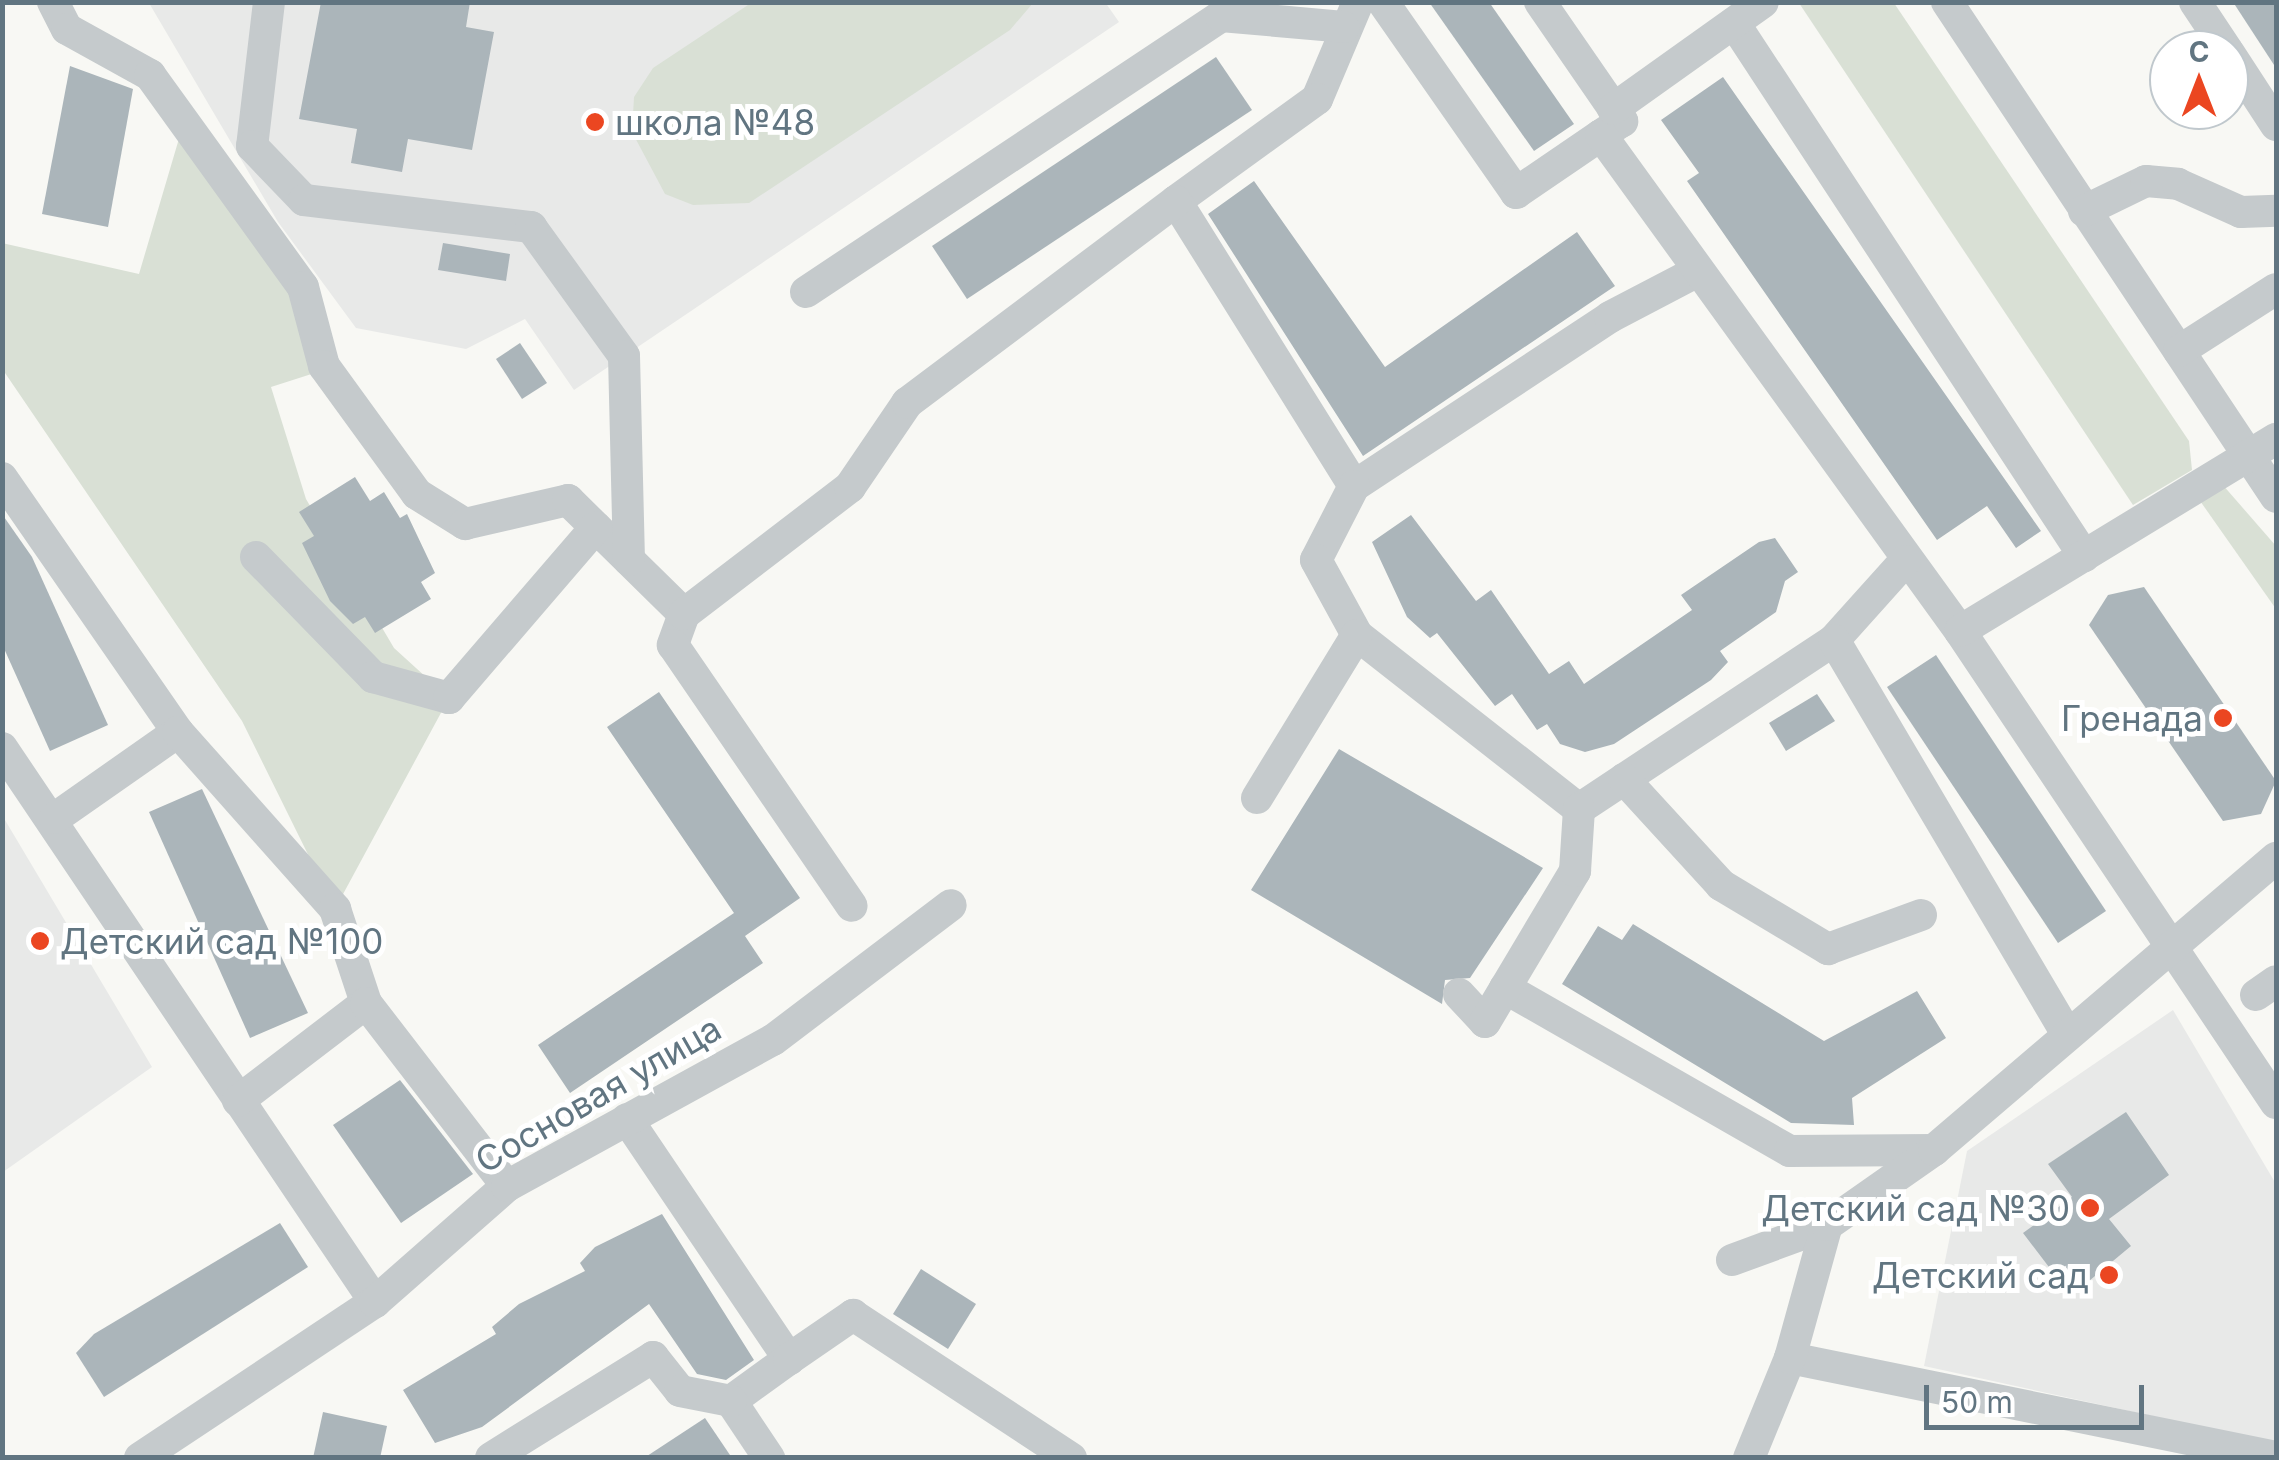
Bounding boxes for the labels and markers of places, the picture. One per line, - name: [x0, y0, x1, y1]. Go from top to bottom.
- place label: школа №48: [615, 101, 815, 143]
- marker: школа №48: [584, 111, 606, 133]
- place label: Гренада: [2061, 697, 2203, 739]
- marker: Гренада: [2212, 707, 2234, 729]
- place label: Детский сад №100: [60, 920, 383, 962]
- marker: Детский сад №100: [29, 930, 51, 952]
- place label: Детский сад №30: [1761, 1187, 2070, 1229]
- marker: Детский сад №30: [2079, 1197, 2101, 1219]
- place label: Детский сад: [1872, 1254, 2089, 1296]
- marker: Детский сад: [2098, 1264, 2120, 1286]

